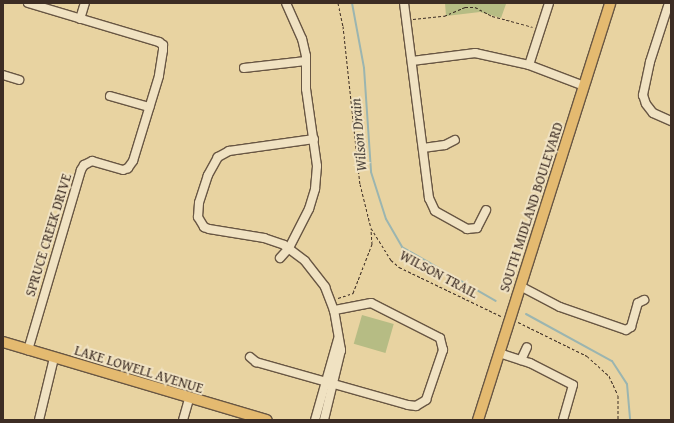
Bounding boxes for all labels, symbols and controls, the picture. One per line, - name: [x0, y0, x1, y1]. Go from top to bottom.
- water label: Wilson Drain: [346, 98, 370, 172]
- street label: SOUTH MIDLAND BOULEVARD: [496, 120, 566, 294]
- street label: SPRUCE CREEK DRIVE: [21, 171, 75, 299]
- street label: WILSON TRAIL: [397, 246, 481, 302]
- street label: LAKE LOWELL AVENUE: [73, 341, 205, 397]

